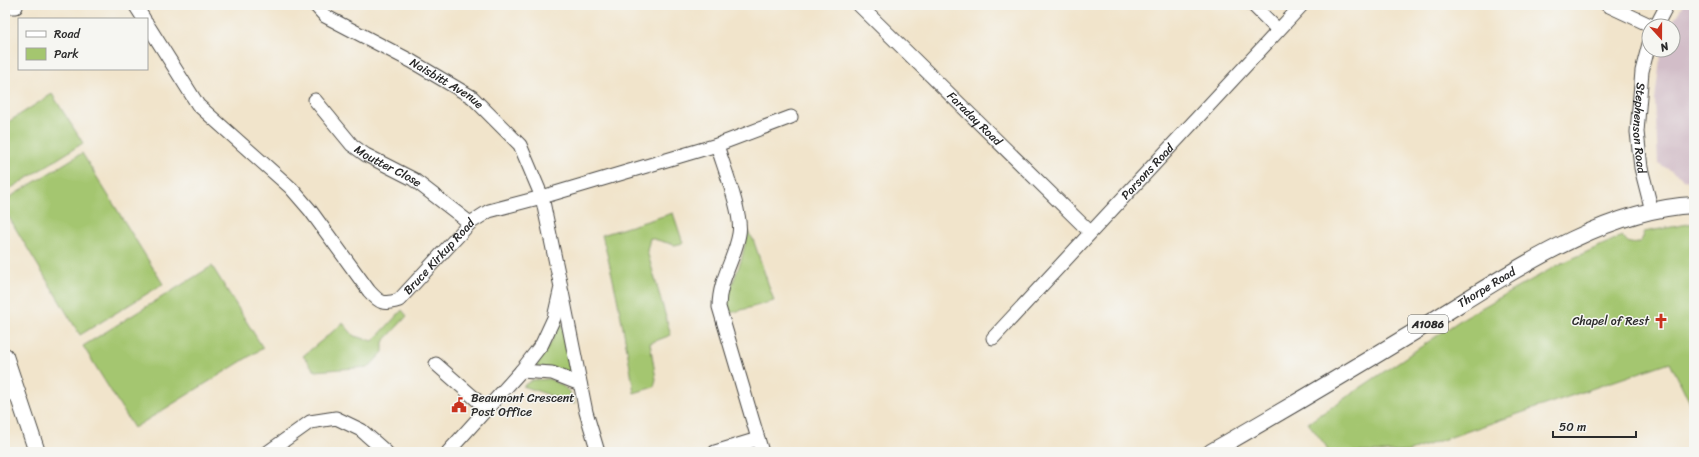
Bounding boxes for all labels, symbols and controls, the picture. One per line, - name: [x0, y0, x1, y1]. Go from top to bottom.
- legend: [18, 18, 148, 70]
- north arrow: [1641, 18, 1681, 58]
- text: Road: [54, 23, 81, 45]
- text: N: [1657, 36, 1672, 57]
- text: Park: [54, 43, 79, 65]
- street label: Naisbitt Avenue: [405, 51, 489, 114]
- street label: Stephenson Road: [1626, 82, 1653, 177]
- street label: Faraday Road: [942, 86, 1009, 152]
- street label: Parsons Road: [1115, 138, 1180, 205]
- street label: Moutter Close: [349, 139, 427, 193]
- street label: Bruce Kirkup Road: [398, 213, 481, 300]
- street label: Thorpe Road: [1453, 260, 1521, 314]
- place label: Chapel of Rest: [1572, 310, 1650, 332]
- church icon: Chapel of Rest: [1652, 312, 1670, 330]
- road number: A1086: [1408, 315, 1448, 333]
- place label: Beaumont Crescent Post Office: [471, 387, 575, 423]
- public building icon: Beaumont Crescent Post Office: [450, 396, 468, 414]
- scale bar: [1553, 413, 1636, 439]
- text: 50 m: [1559, 416, 1586, 438]

